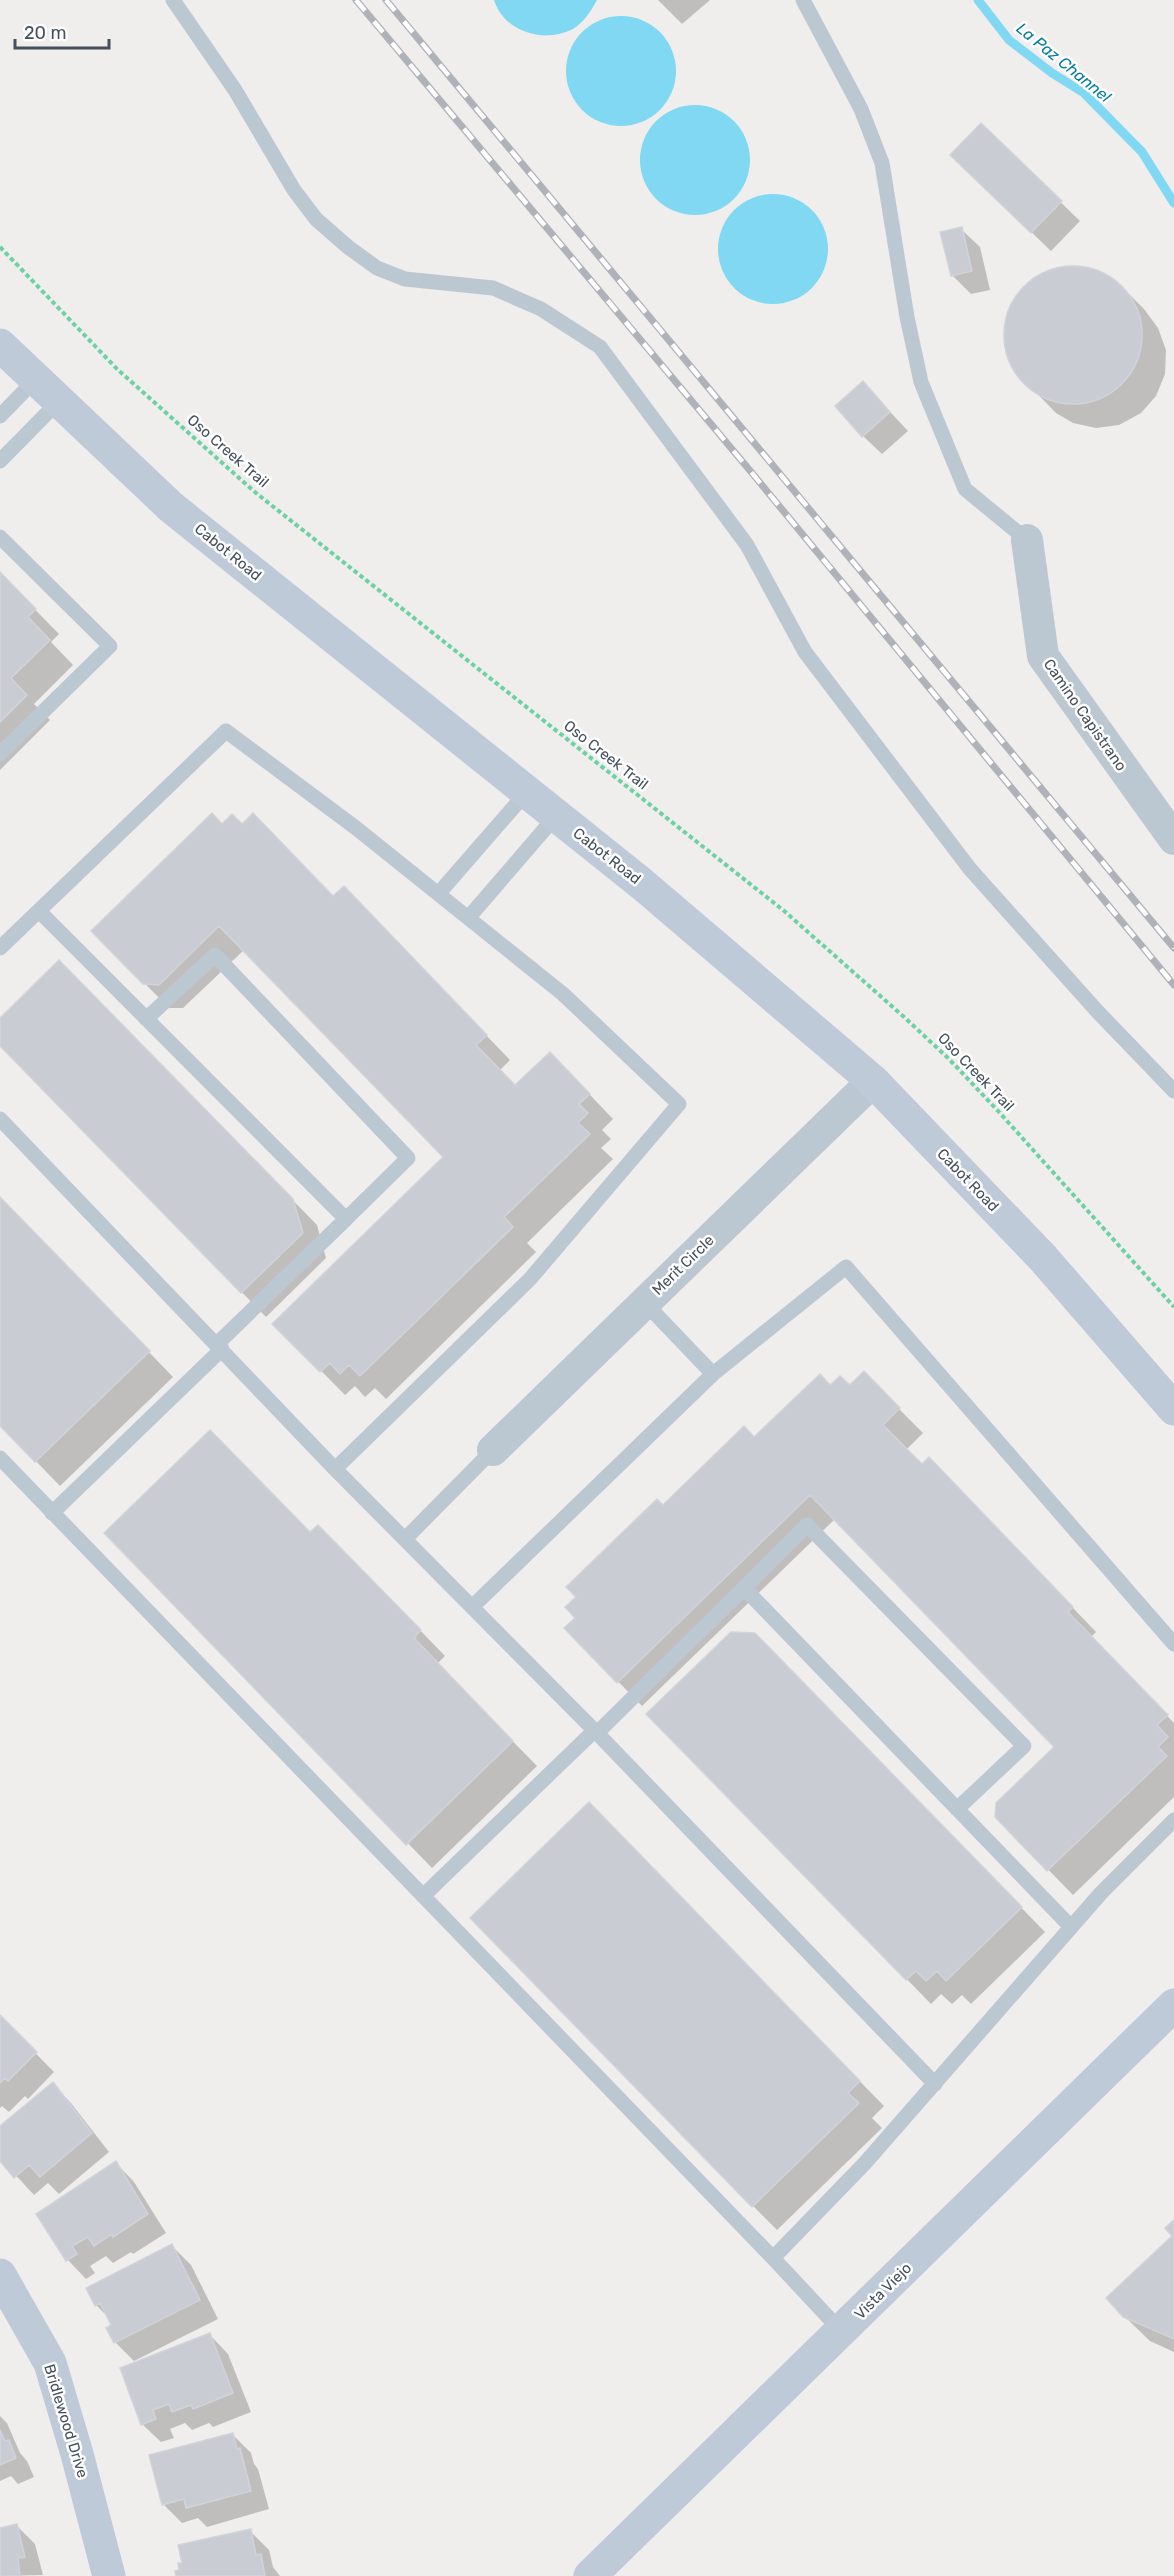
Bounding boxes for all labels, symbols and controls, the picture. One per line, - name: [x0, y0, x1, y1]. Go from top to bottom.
- scale bar: [15, 12, 110, 50]
- water label: La Paz Channel: [1013, 18, 1116, 107]
- text: 20 m: [24, 22, 66, 44]
- street label: Oso Creek Trail: [184, 411, 272, 491]
- street label: Cabot Road: [191, 520, 265, 584]
- street label: Camino Capistrano: [1040, 656, 1130, 774]
- street label: Oso Creek Trail: [560, 717, 652, 793]
- street label: Cabot Road: [570, 824, 644, 888]
- street label: Oso Creek Trail: [934, 1029, 1018, 1115]
- street label: Cabot Road: [933, 1145, 1003, 1215]
- street label: Merit Circle: [648, 1231, 718, 1299]
- street label: Vista Viejo: [851, 2259, 915, 2323]
- street label: Bridlewood Drive: [40, 2362, 92, 2480]

